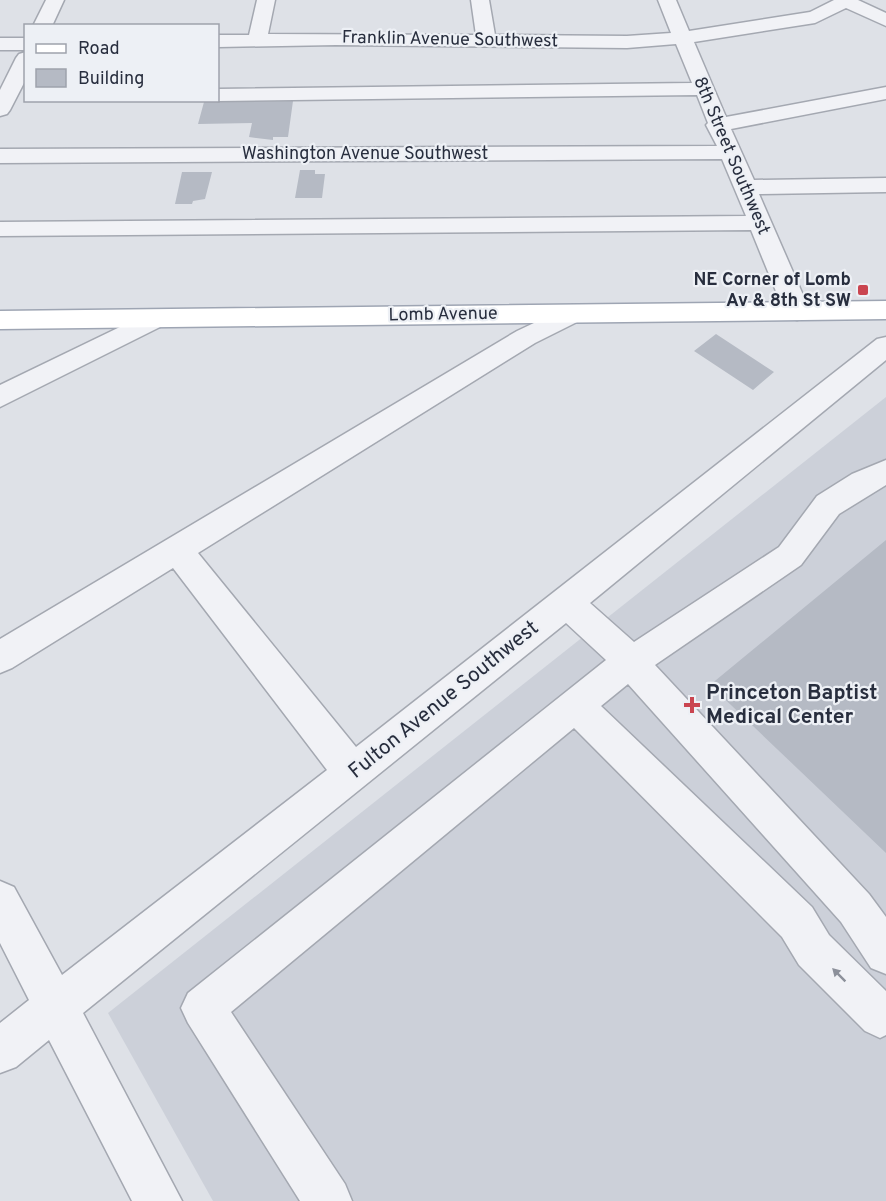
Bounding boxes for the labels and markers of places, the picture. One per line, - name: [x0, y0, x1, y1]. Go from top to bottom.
- place label: NE Corner of Lomb Av & 8th St SW: [693, 269, 851, 313]
- marker: NE Corner of Lomb Av & 8th St SW: [856, 283, 870, 297]
- place label: Princeton Baptist Medical Center: [706, 680, 877, 731]
- marker: Princeton Baptist Medical Center: [683, 696, 701, 714]

